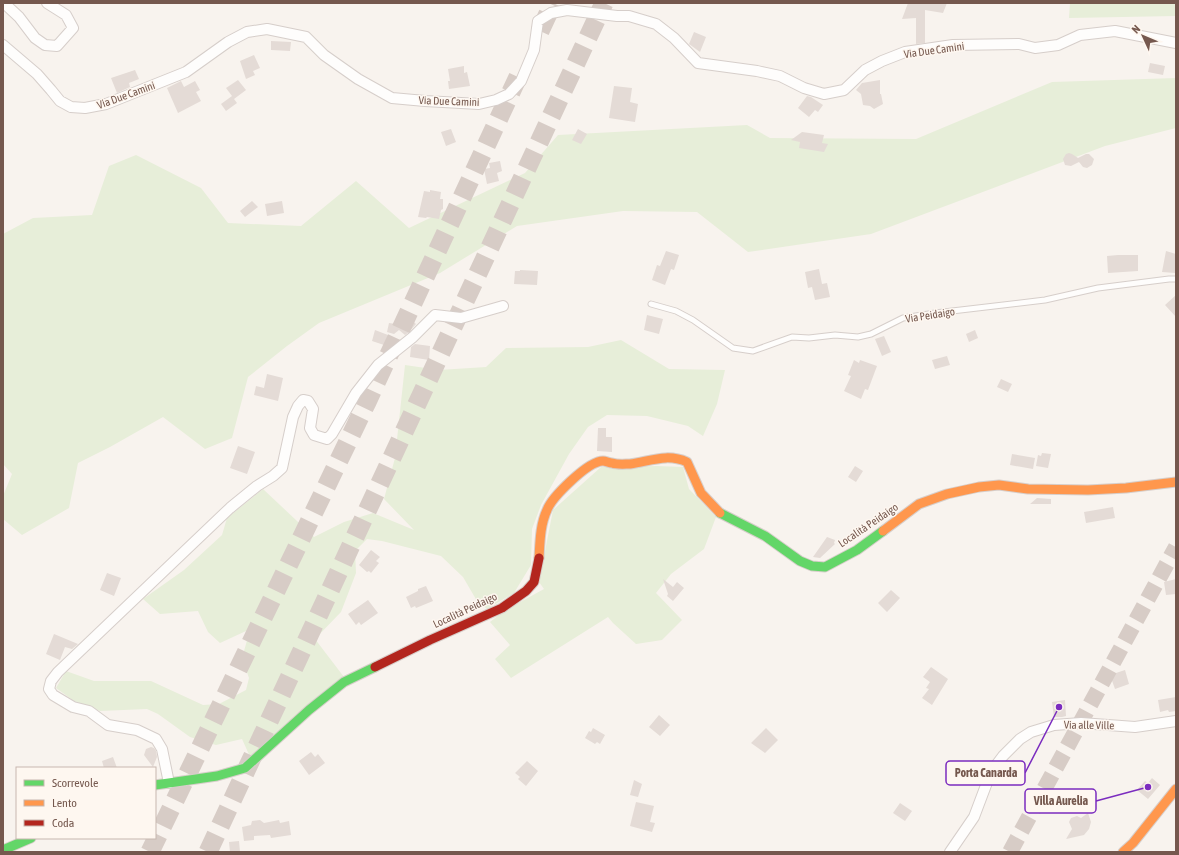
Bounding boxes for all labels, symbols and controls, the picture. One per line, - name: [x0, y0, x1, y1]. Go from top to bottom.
- north arrow: [1123, 16, 1163, 56]
- text: N: [1129, 23, 1142, 36]
- street label: Via Due Camini: [903, 40, 965, 60]
- street label: Via Due Camini: [95, 79, 157, 111]
- street label: Via Due Camini: [418, 94, 480, 108]
- street label: Via Peidaigo: [904, 305, 956, 325]
- street label: Località Peidaigo: [836, 501, 900, 549]
- street label: Località Peidaigo: [431, 590, 499, 630]
- street label: Via alle Ville: [1064, 719, 1114, 731]
- callout: Porta Canarda: [946, 761, 1025, 785]
- text: Porta Canarda: [955, 766, 1018, 780]
- legend: [16, 767, 156, 839]
- text: Scorrevole: [52, 776, 99, 790]
- callout: Villa Aurelia: [1025, 789, 1096, 813]
- text: Villa Aurelia: [1033, 794, 1089, 808]
- text: Lento: [52, 796, 77, 810]
- text: Coda: [52, 816, 74, 830]

